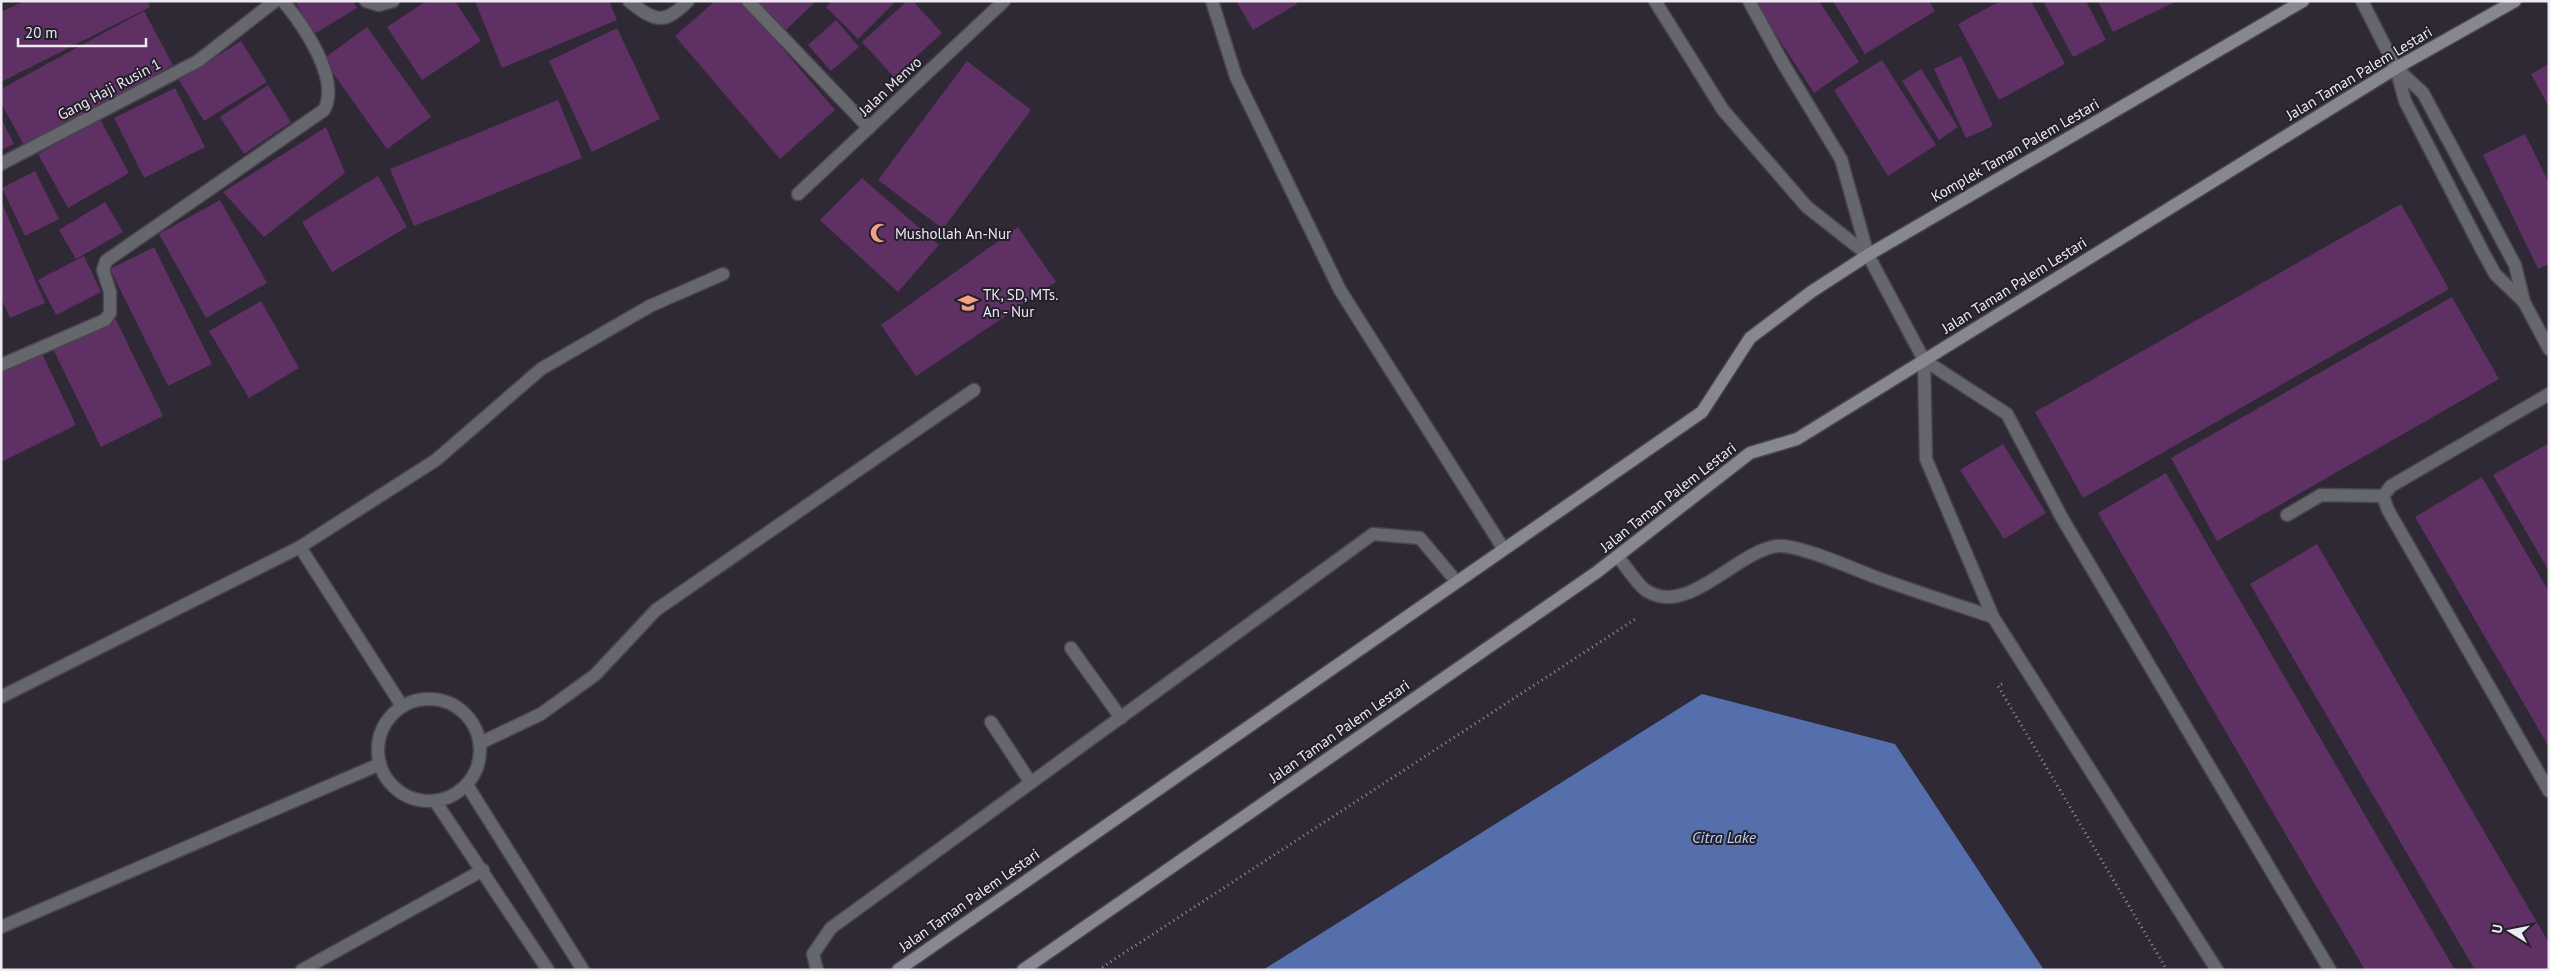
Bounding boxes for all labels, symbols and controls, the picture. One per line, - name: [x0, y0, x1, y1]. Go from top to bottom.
- scale bar: [18, 15, 145, 47]
- street label: Jalan Taman Palem Lestari: [2282, 22, 2436, 125]
- text: 20 m: [25, 23, 58, 42]
- street label: Jalan Menvo: [854, 52, 925, 120]
- street label: Gang Haji Rusin 1: [54, 54, 164, 124]
- street label: Komplek Taman Palem Lestari: [1928, 94, 2102, 206]
- mosque icon: Mushollah An-Nur: [869, 222, 891, 244]
- place label: Mushollah An-Nur: [895, 224, 1011, 243]
- street label: Jalan Taman Palem Lestari: [1937, 233, 2090, 338]
- place label: TK, SD, MTs. An - Nur: [983, 285, 1058, 321]
- school or university icon: TK, SD, MTs. An - Nur: [957, 292, 979, 314]
- street label: Jalan Taman Palem Lestari: [1595, 438, 1740, 557]
- street label: Jalan Taman Palem Lestari: [1264, 675, 1413, 787]
- water label: Citra Lake: [1692, 827, 1757, 847]
- street label: Jalan Taman Palem Lestari: [894, 844, 1043, 956]
- north arrow: [2485, 906, 2535, 956]
- text: U: [2488, 923, 2507, 935]

